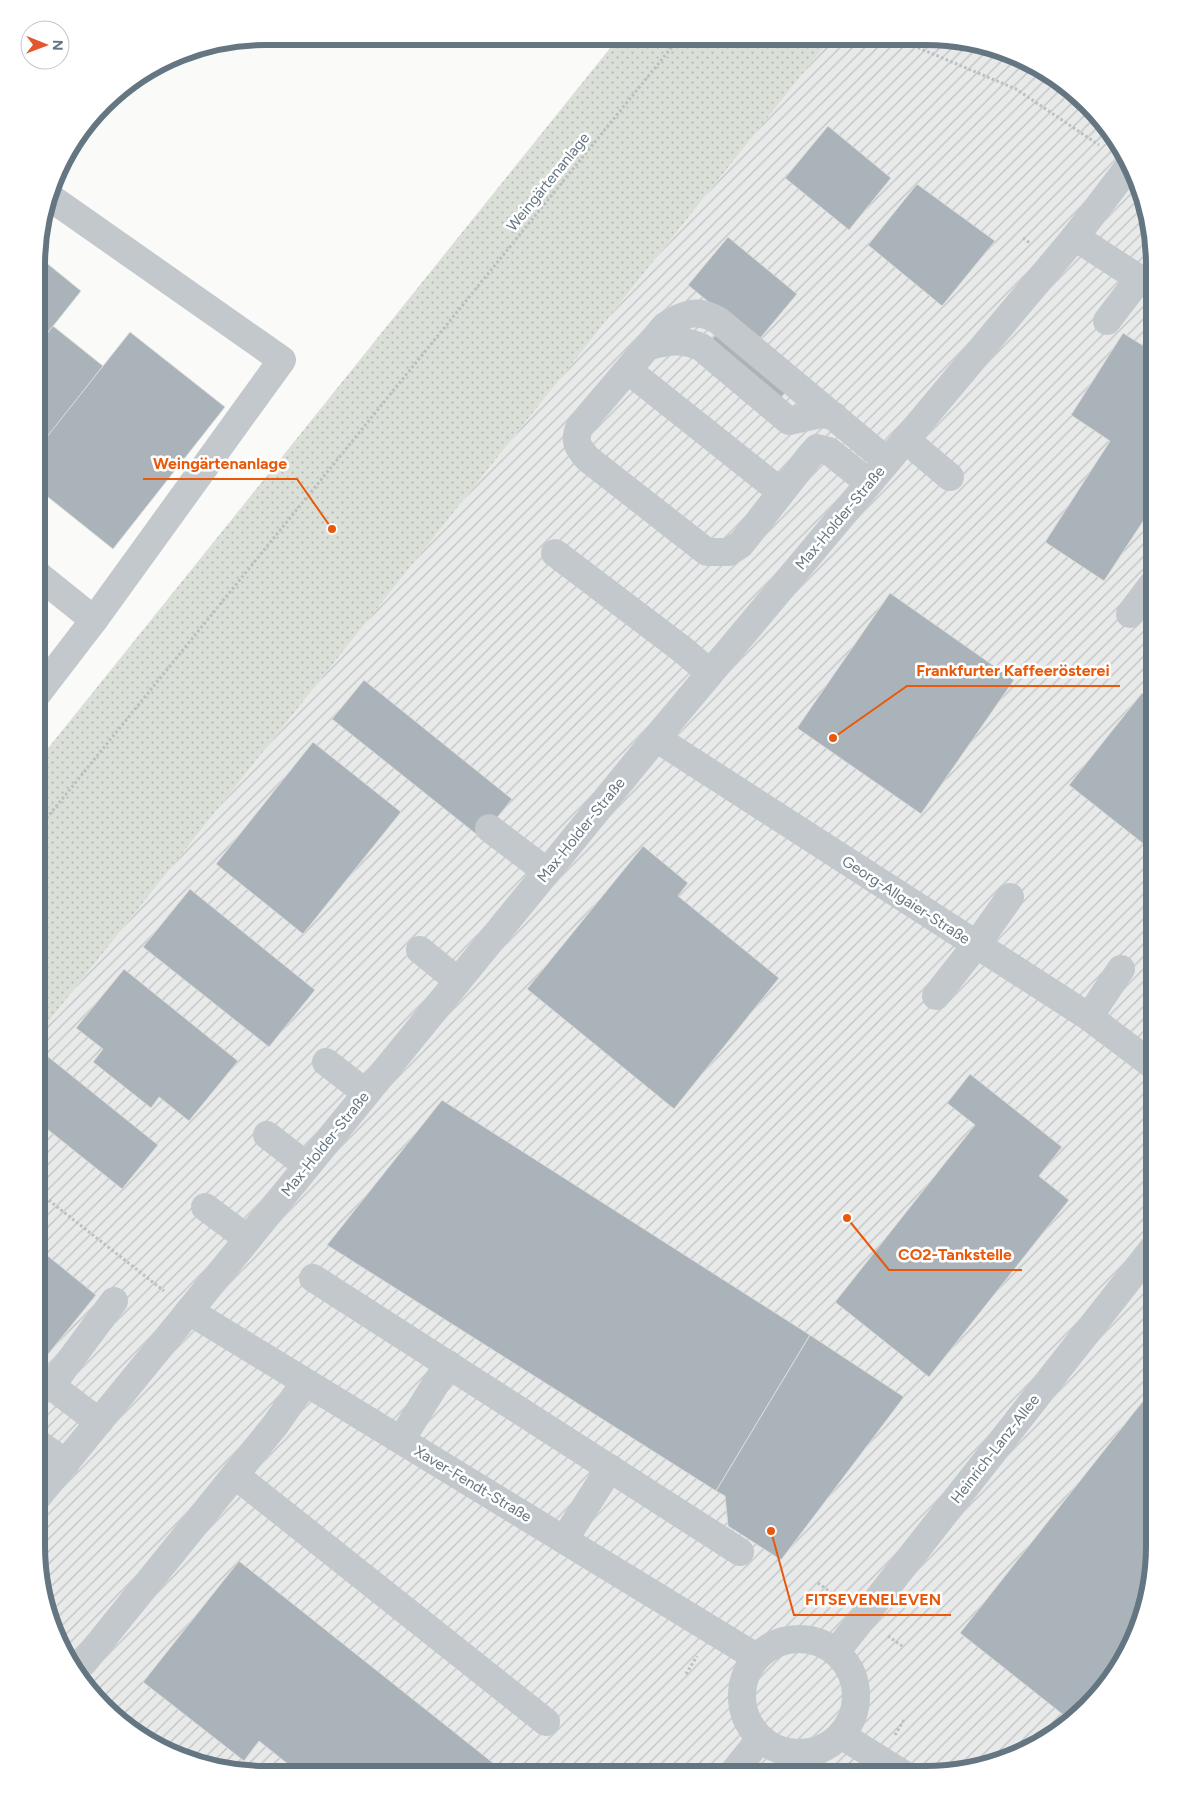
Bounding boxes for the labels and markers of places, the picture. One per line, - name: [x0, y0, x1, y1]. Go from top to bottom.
- callout: Weingärtenanlage: [143, 448, 297, 479]
- callout: Frankfurter Kaffeerösterei: [907, 655, 1120, 686]
- callout: CO2-Tankstelle: [889, 1239, 1022, 1270]
- callout: FITSEVENELEVEN: [794, 1584, 951, 1615]

